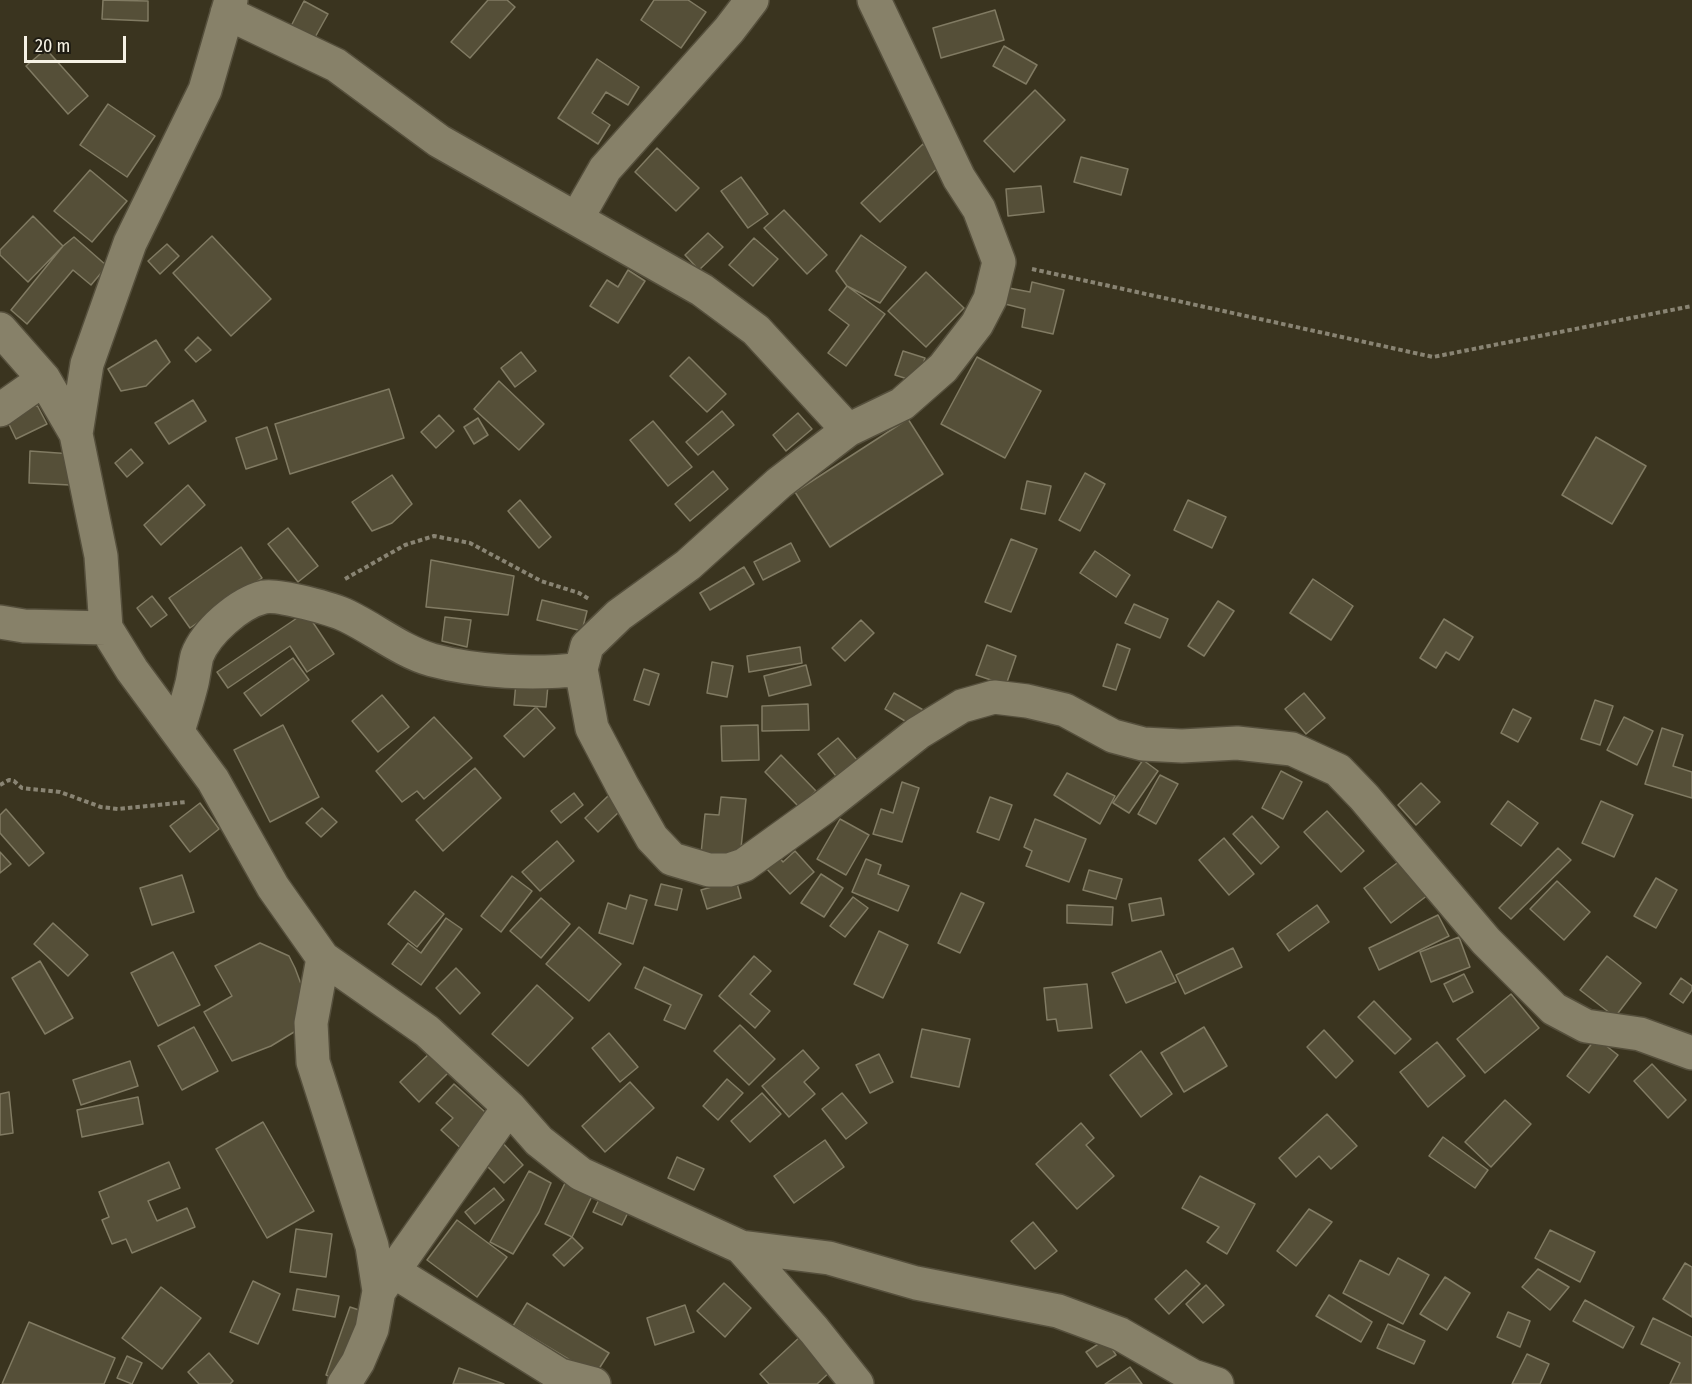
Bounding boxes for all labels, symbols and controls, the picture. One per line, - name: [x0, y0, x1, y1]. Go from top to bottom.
- scale bar: [27, 24, 129, 62]
- text: 20 m: [35, 35, 70, 57]

